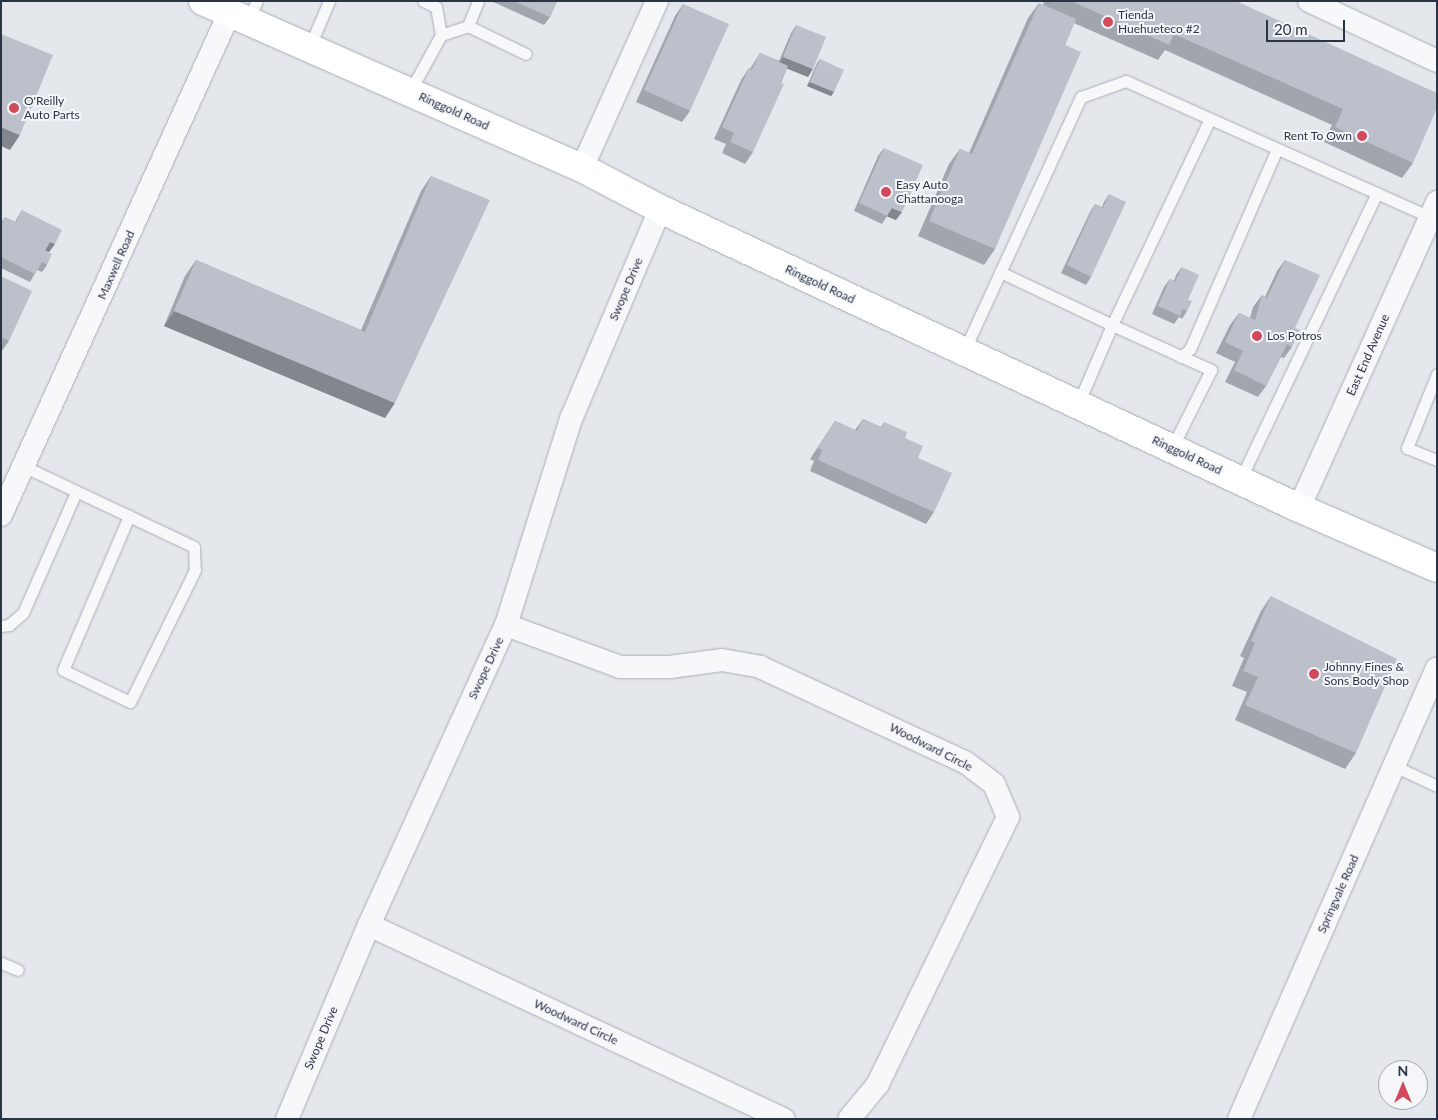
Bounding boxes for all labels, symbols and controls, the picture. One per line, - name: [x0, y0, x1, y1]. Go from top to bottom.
- place label: Tienda Huehueteco #2: [1118, 8, 1200, 36]
- scale bar: [1268, 10, 1347, 42]
- marker: Tienda Huehueteco #2: [1102, 16, 1114, 28]
- text: 20 m: [1274, 20, 1308, 38]
- street label: Ringgold Road: [417, 89, 491, 133]
- place label: O'Reilly Auto Parts: [24, 94, 80, 122]
- marker: O'Reilly Auto Parts: [8, 102, 20, 114]
- place label: Rent To Own: [1283, 129, 1352, 143]
- marker: Rent To Own: [1356, 130, 1368, 142]
- place label: Easy Auto Chattanooga: [896, 178, 963, 206]
- marker: Easy Auto Chattanooga: [880, 186, 892, 198]
- street label: Maxwell Road: [94, 228, 138, 302]
- street label: Swope Drive: [606, 255, 646, 323]
- street label: Ringgold Road: [783, 262, 857, 306]
- street label: East End Avenue: [1343, 312, 1393, 398]
- place label: Los Potros: [1267, 329, 1322, 343]
- marker: Los Potros: [1251, 330, 1263, 342]
- street label: Ringgold Road: [1150, 433, 1224, 477]
- street label: Swope Drive: [465, 635, 507, 701]
- place label: Johnny Fines & Sons Body Shop: [1324, 660, 1409, 688]
- marker: Johnny Fines & Sons Body Shop: [1308, 668, 1320, 680]
- street label: Woodward Circle: [887, 720, 975, 774]
- street label: Springvale Road: [1314, 853, 1362, 935]
- street label: Woodward Circle: [532, 996, 620, 1048]
- street label: Swope Drive: [301, 1004, 341, 1072]
- north arrow: [1378, 1060, 1428, 1110]
- text: N: [1398, 1062, 1408, 1079]

